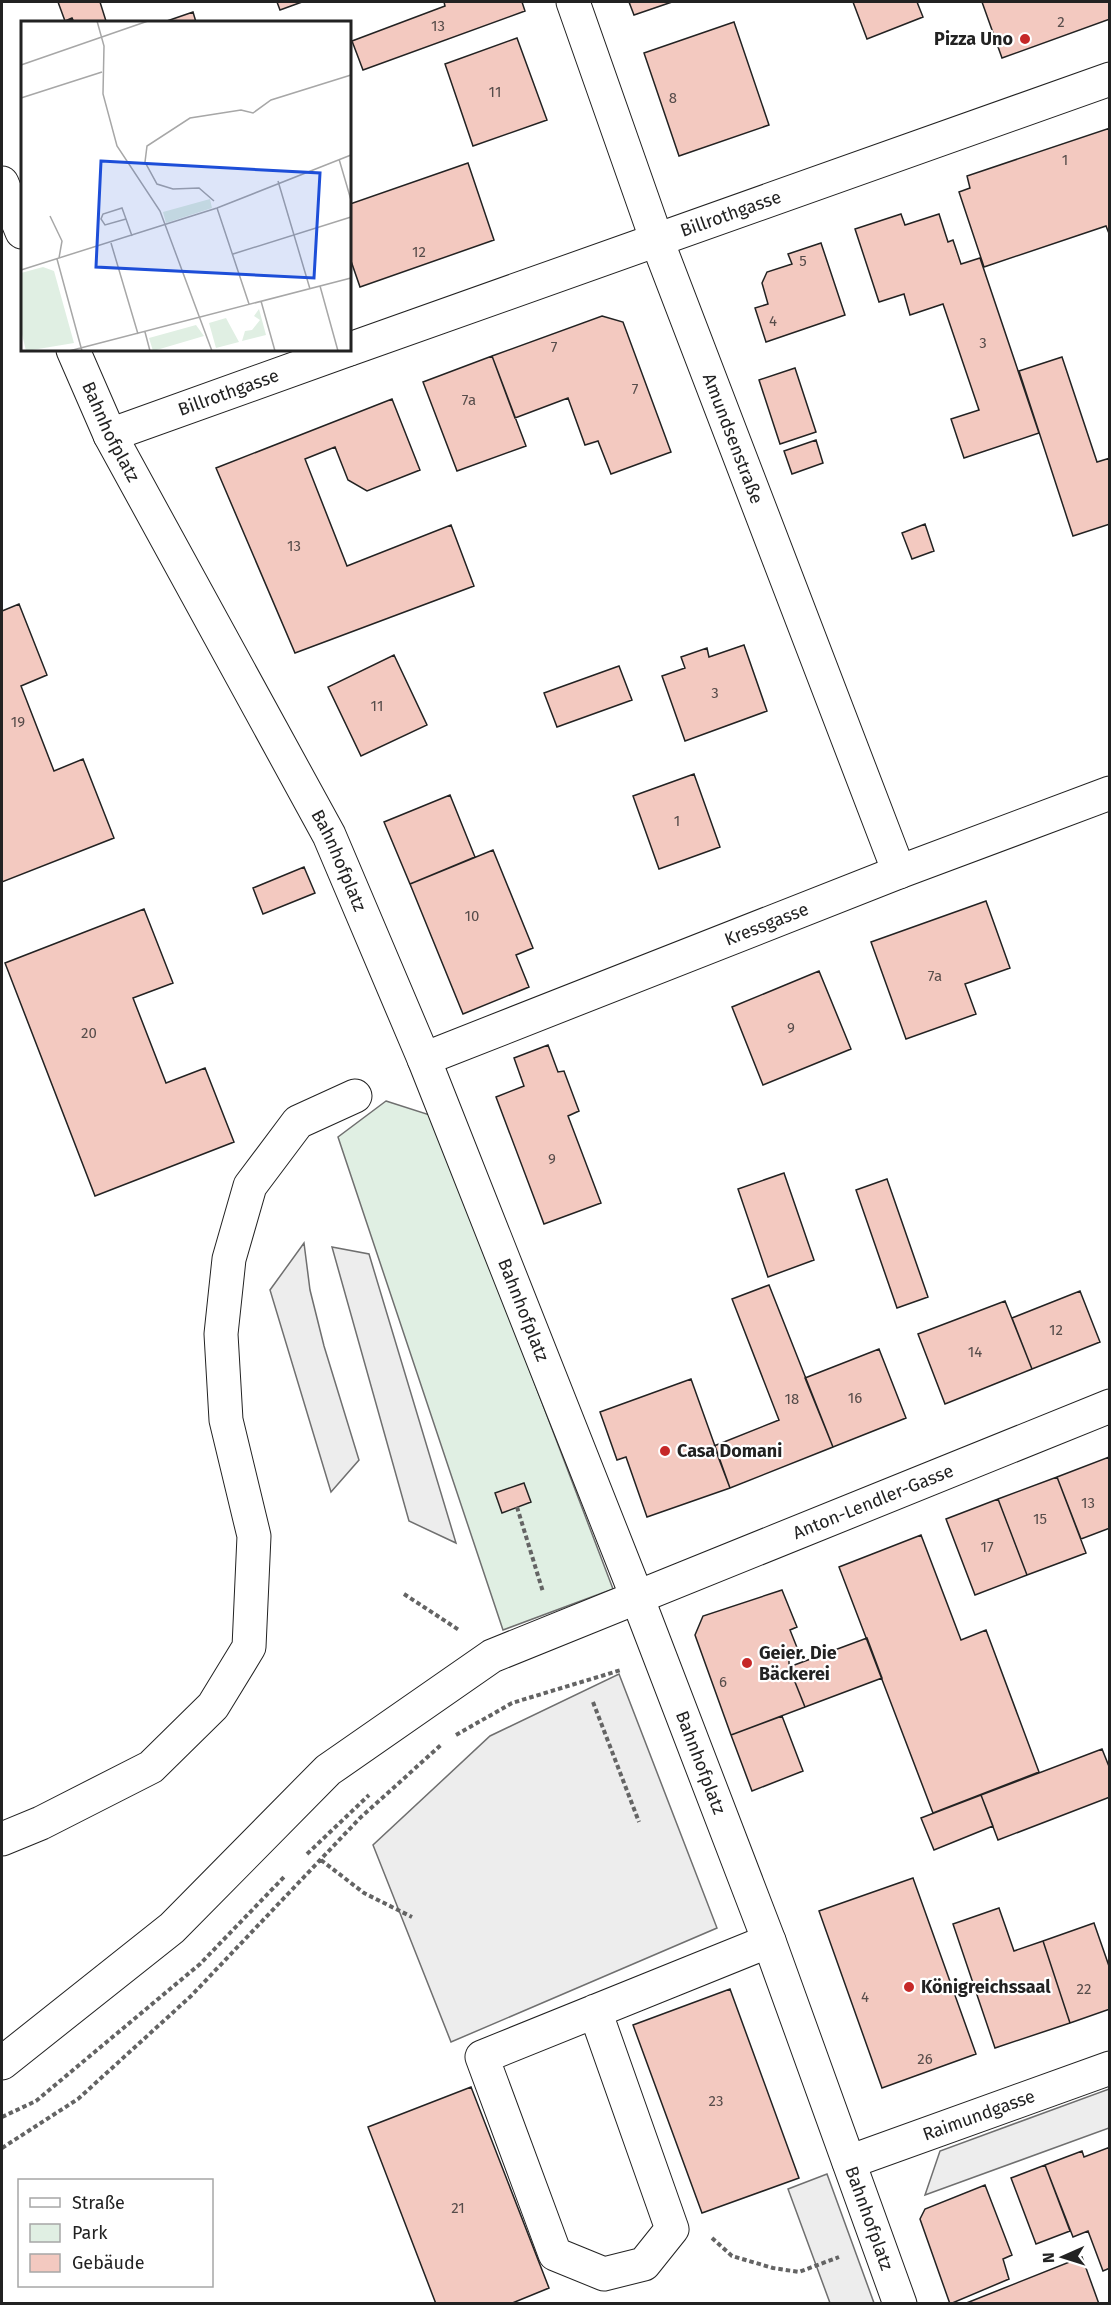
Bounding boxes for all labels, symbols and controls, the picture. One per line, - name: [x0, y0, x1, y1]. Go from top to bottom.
- house number: 2: [1057, 13, 1065, 31]
- house number: 13: [431, 17, 445, 35]
- inset map: [21, 21, 351, 351]
- place label: Pizza Uno: [934, 28, 1013, 50]
- marker: Pizza Uno: [1018, 32, 1032, 46]
- house number: 11: [489, 83, 501, 101]
- house number: 8: [669, 89, 677, 107]
- house number: 1: [1062, 151, 1068, 169]
- street label: Billrothgasse: [677, 186, 784, 242]
- house number: 12: [412, 243, 426, 261]
- house number: 5: [799, 252, 807, 270]
- house number: 4: [769, 312, 777, 330]
- house number: 3: [979, 334, 987, 352]
- house number: 7: [551, 338, 558, 356]
- street label: Billrothgasse: [175, 364, 282, 421]
- street label: Amundsenstraße: [698, 370, 768, 507]
- street label: Bahnhofplatz: [77, 378, 145, 486]
- house number: 7: [632, 380, 639, 398]
- house number: 7a: [462, 391, 476, 409]
- house number: 13: [287, 537, 301, 555]
- house number: 3: [711, 684, 719, 702]
- house number: 11: [371, 697, 383, 715]
- house number: 19: [11, 713, 25, 731]
- street label: Bahnhofplatz: [306, 806, 371, 915]
- house number: 1: [674, 812, 680, 830]
- street label: Kressgasse: [721, 898, 812, 951]
- house number: 10: [465, 907, 479, 925]
- house number: 7a: [928, 967, 942, 985]
- house number: 9: [787, 1019, 795, 1037]
- house number: 20: [81, 1024, 97, 1042]
- house number: 9: [548, 1150, 556, 1168]
- street label: Bahnhofplatz: [493, 1255, 554, 1365]
- house number: 12: [1049, 1321, 1063, 1339]
- house number: 14: [968, 1343, 982, 1361]
- house number: 16: [848, 1389, 862, 1407]
- house number: 18: [785, 1390, 799, 1408]
- place label: Casa Domani: [677, 1440, 782, 1462]
- marker: Casa Domani: [658, 1444, 672, 1458]
- street label: Anton-Lendler-Gasse: [790, 1460, 957, 1544]
- house number: 13: [1081, 1494, 1095, 1512]
- house number: 15: [1033, 1510, 1047, 1528]
- house number: 17: [980, 1538, 994, 1556]
- place label: Geier. Die Bäckerei: [759, 1642, 837, 1685]
- marker: Geier. Die Bäckerei: [740, 1656, 754, 1670]
- house number: 6: [719, 1673, 727, 1691]
- street label: Bahnhofplatz: [671, 1708, 730, 1818]
- place label: Königreichssaal: [921, 1976, 1051, 1998]
- marker: Königreichssaal: [902, 1980, 916, 1994]
- house number: 22: [1077, 1980, 1091, 1998]
- house number: 4: [861, 1988, 869, 2006]
- house number: 26: [917, 2050, 933, 2068]
- street label: Raimundgasse: [920, 2085, 1038, 2146]
- house number: 23: [709, 2092, 723, 2110]
- street label: Bahnhofplatz: [840, 2163, 898, 2273]
- legend: [18, 2179, 213, 2287]
- text: Straße: [72, 2192, 125, 2214]
- house number: 21: [451, 2199, 465, 2217]
- text: Park: [72, 2222, 108, 2244]
- north arrow: [1033, 2227, 1093, 2287]
- text: Gebäude: [72, 2252, 145, 2274]
- text: N: [1039, 2252, 1058, 2264]

